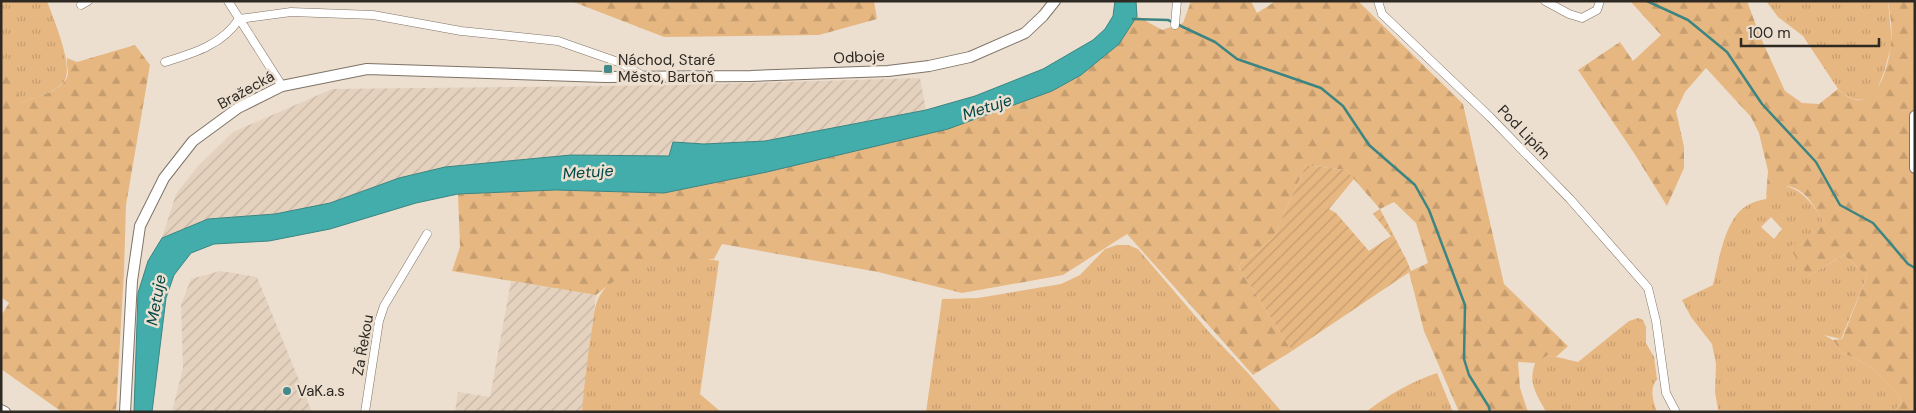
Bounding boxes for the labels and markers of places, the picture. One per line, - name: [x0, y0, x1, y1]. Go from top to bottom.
- place label: Náchod, Staré Město, Bartoň: [618, 50, 715, 87]
- marker: Náchod, Staré Město, Bartoň: [602, 63, 614, 75]
- place label: VaK.a.s: [297, 381, 345, 401]
- marker: VaK.a.s: [281, 385, 293, 397]

